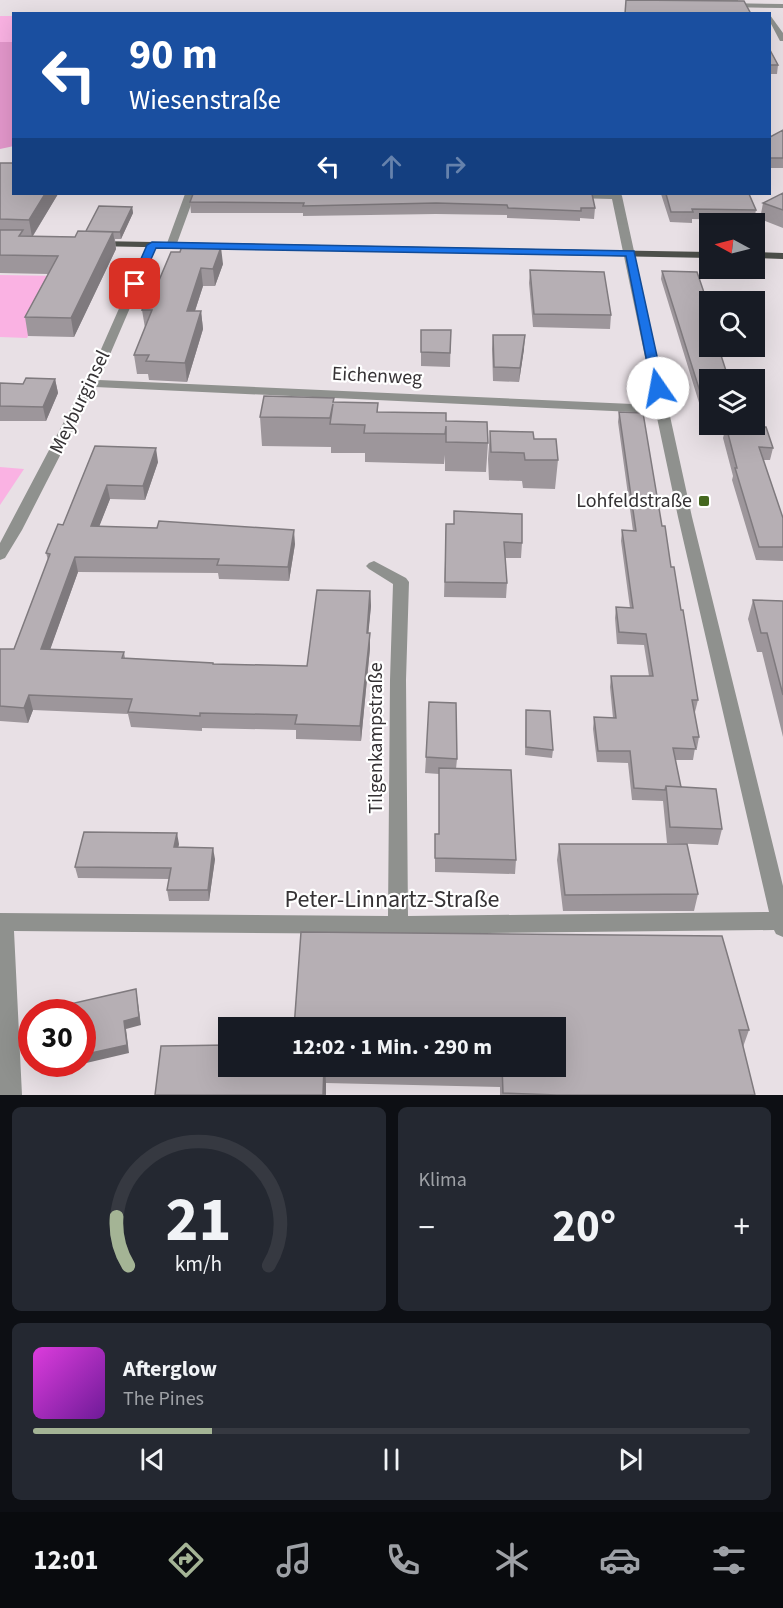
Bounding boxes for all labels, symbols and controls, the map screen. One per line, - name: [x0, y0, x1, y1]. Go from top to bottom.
- text: 90 m: [129, 25, 218, 85]
- icon: left: [30, 36, 108, 114]
- text: Wiesenstraße: [129, 81, 281, 120]
- icon: left: [312, 150, 345, 183]
- icon: ahead: [375, 150, 408, 183]
- icon: right: [438, 150, 471, 183]
- north arrow: [699, 213, 765, 279]
- map controls: [699, 213, 765, 435]
- pin: [109, 258, 160, 309]
- icon: arrive: [118, 267, 151, 300]
- button: search: [699, 291, 765, 357]
- street label: Meyburginsel: [43, 346, 117, 458]
- position arrow: [626, 356, 690, 420]
- street label: Eichenweg: [331, 360, 423, 392]
- button: layers: [699, 369, 765, 435]
- place label: Lohfeldstraße: [576, 487, 692, 515]
- marker: Lohfeldstraße: [697, 494, 711, 508]
- street label: Tilgenkampstraße: [362, 662, 390, 814]
- street label: Peter-Linnartz-Straße: [285, 882, 499, 917]
- speed limit sign: 30: [18, 999, 96, 1077]
- text: 12:02 · 1 Min. · 290 m: [292, 1031, 492, 1063]
- text: Klima: [419, 1166, 467, 1194]
- text: 21: [166, 1176, 232, 1265]
- text: 20°: [552, 1195, 616, 1259]
- text: −: [419, 1204, 435, 1251]
- text: +: [734, 1204, 750, 1251]
- text: km/h: [175, 1249, 223, 1280]
- text: Afterglow: [123, 1353, 217, 1385]
- text: The Pines: [123, 1385, 204, 1413]
- icon: previous: [136, 1443, 169, 1476]
- icon: pause: [375, 1443, 408, 1476]
- icon: next: [614, 1443, 647, 1476]
- icon: directions: [165, 1539, 207, 1581]
- icon: music: [273, 1539, 315, 1581]
- icon: phone: [382, 1539, 424, 1581]
- icon: climate: [491, 1539, 533, 1581]
- icon: car: [599, 1539, 641, 1581]
- icon: filters: [708, 1539, 750, 1581]
- text: 12:01: [33, 1541, 98, 1580]

